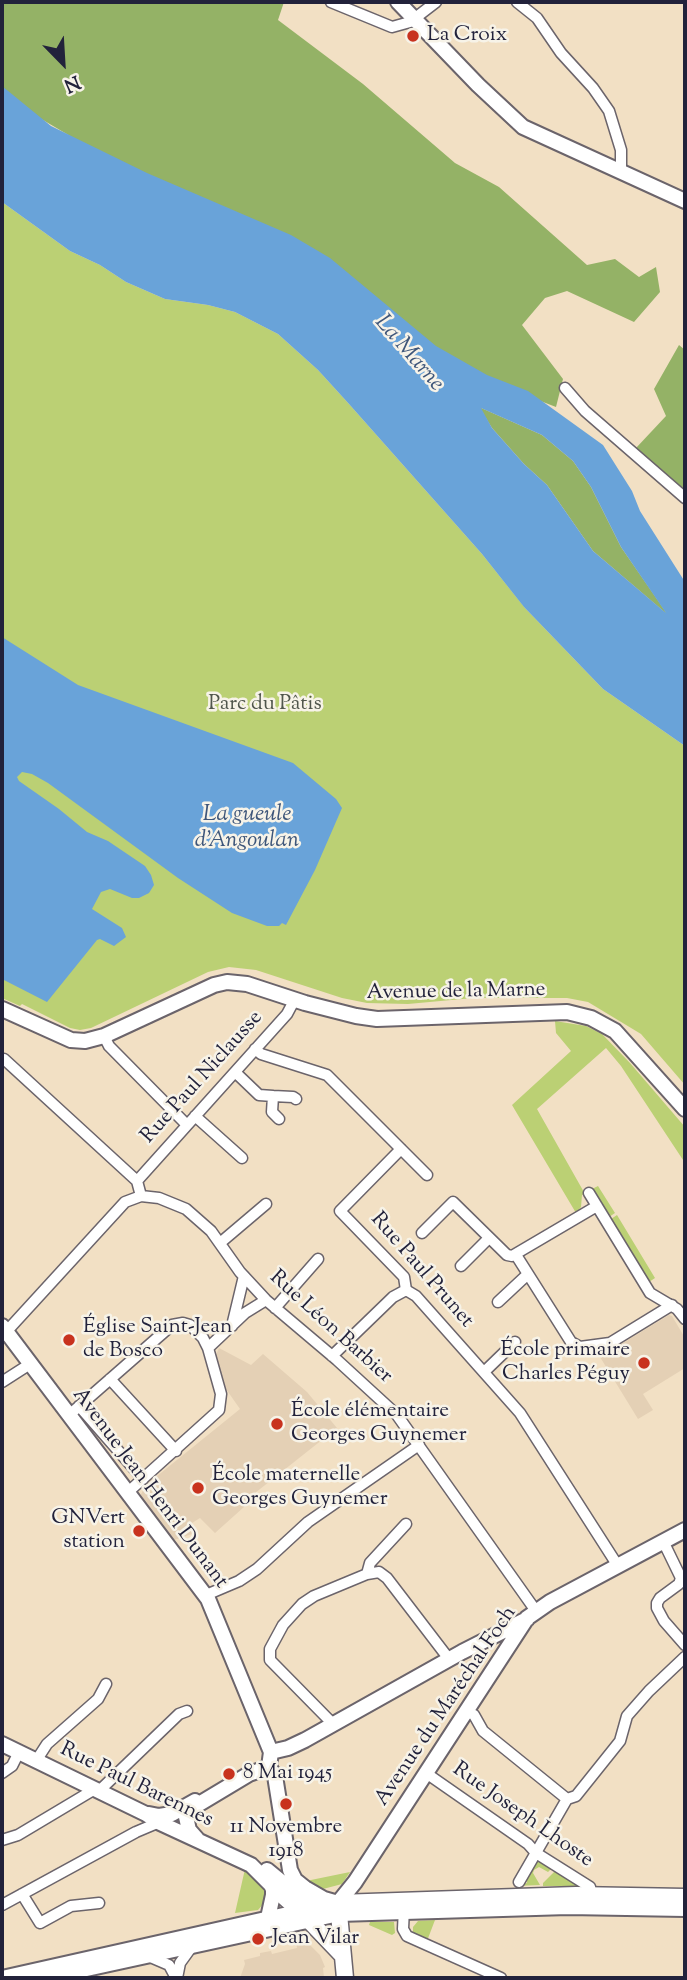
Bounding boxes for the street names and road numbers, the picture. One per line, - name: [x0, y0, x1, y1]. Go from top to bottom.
- street label: Avenue de la Marne: [366, 979, 546, 1007]
- street label: Rue Paul Niclausse: [137, 1007, 269, 1149]
- street label: Rue Paul Prunet: [364, 1208, 478, 1334]
- street label: Rue Léon Barbier: [263, 1266, 397, 1390]
- street label: Avenue Jean Henri Dunant: [65, 1384, 233, 1594]
- street label: Avenue du Maréchal Foch: [371, 1602, 523, 1812]
- street label: Rue Paul Barennes: [55, 1738, 217, 1834]
- street label: Rue Joseph Lhoste: [447, 1758, 597, 1874]

